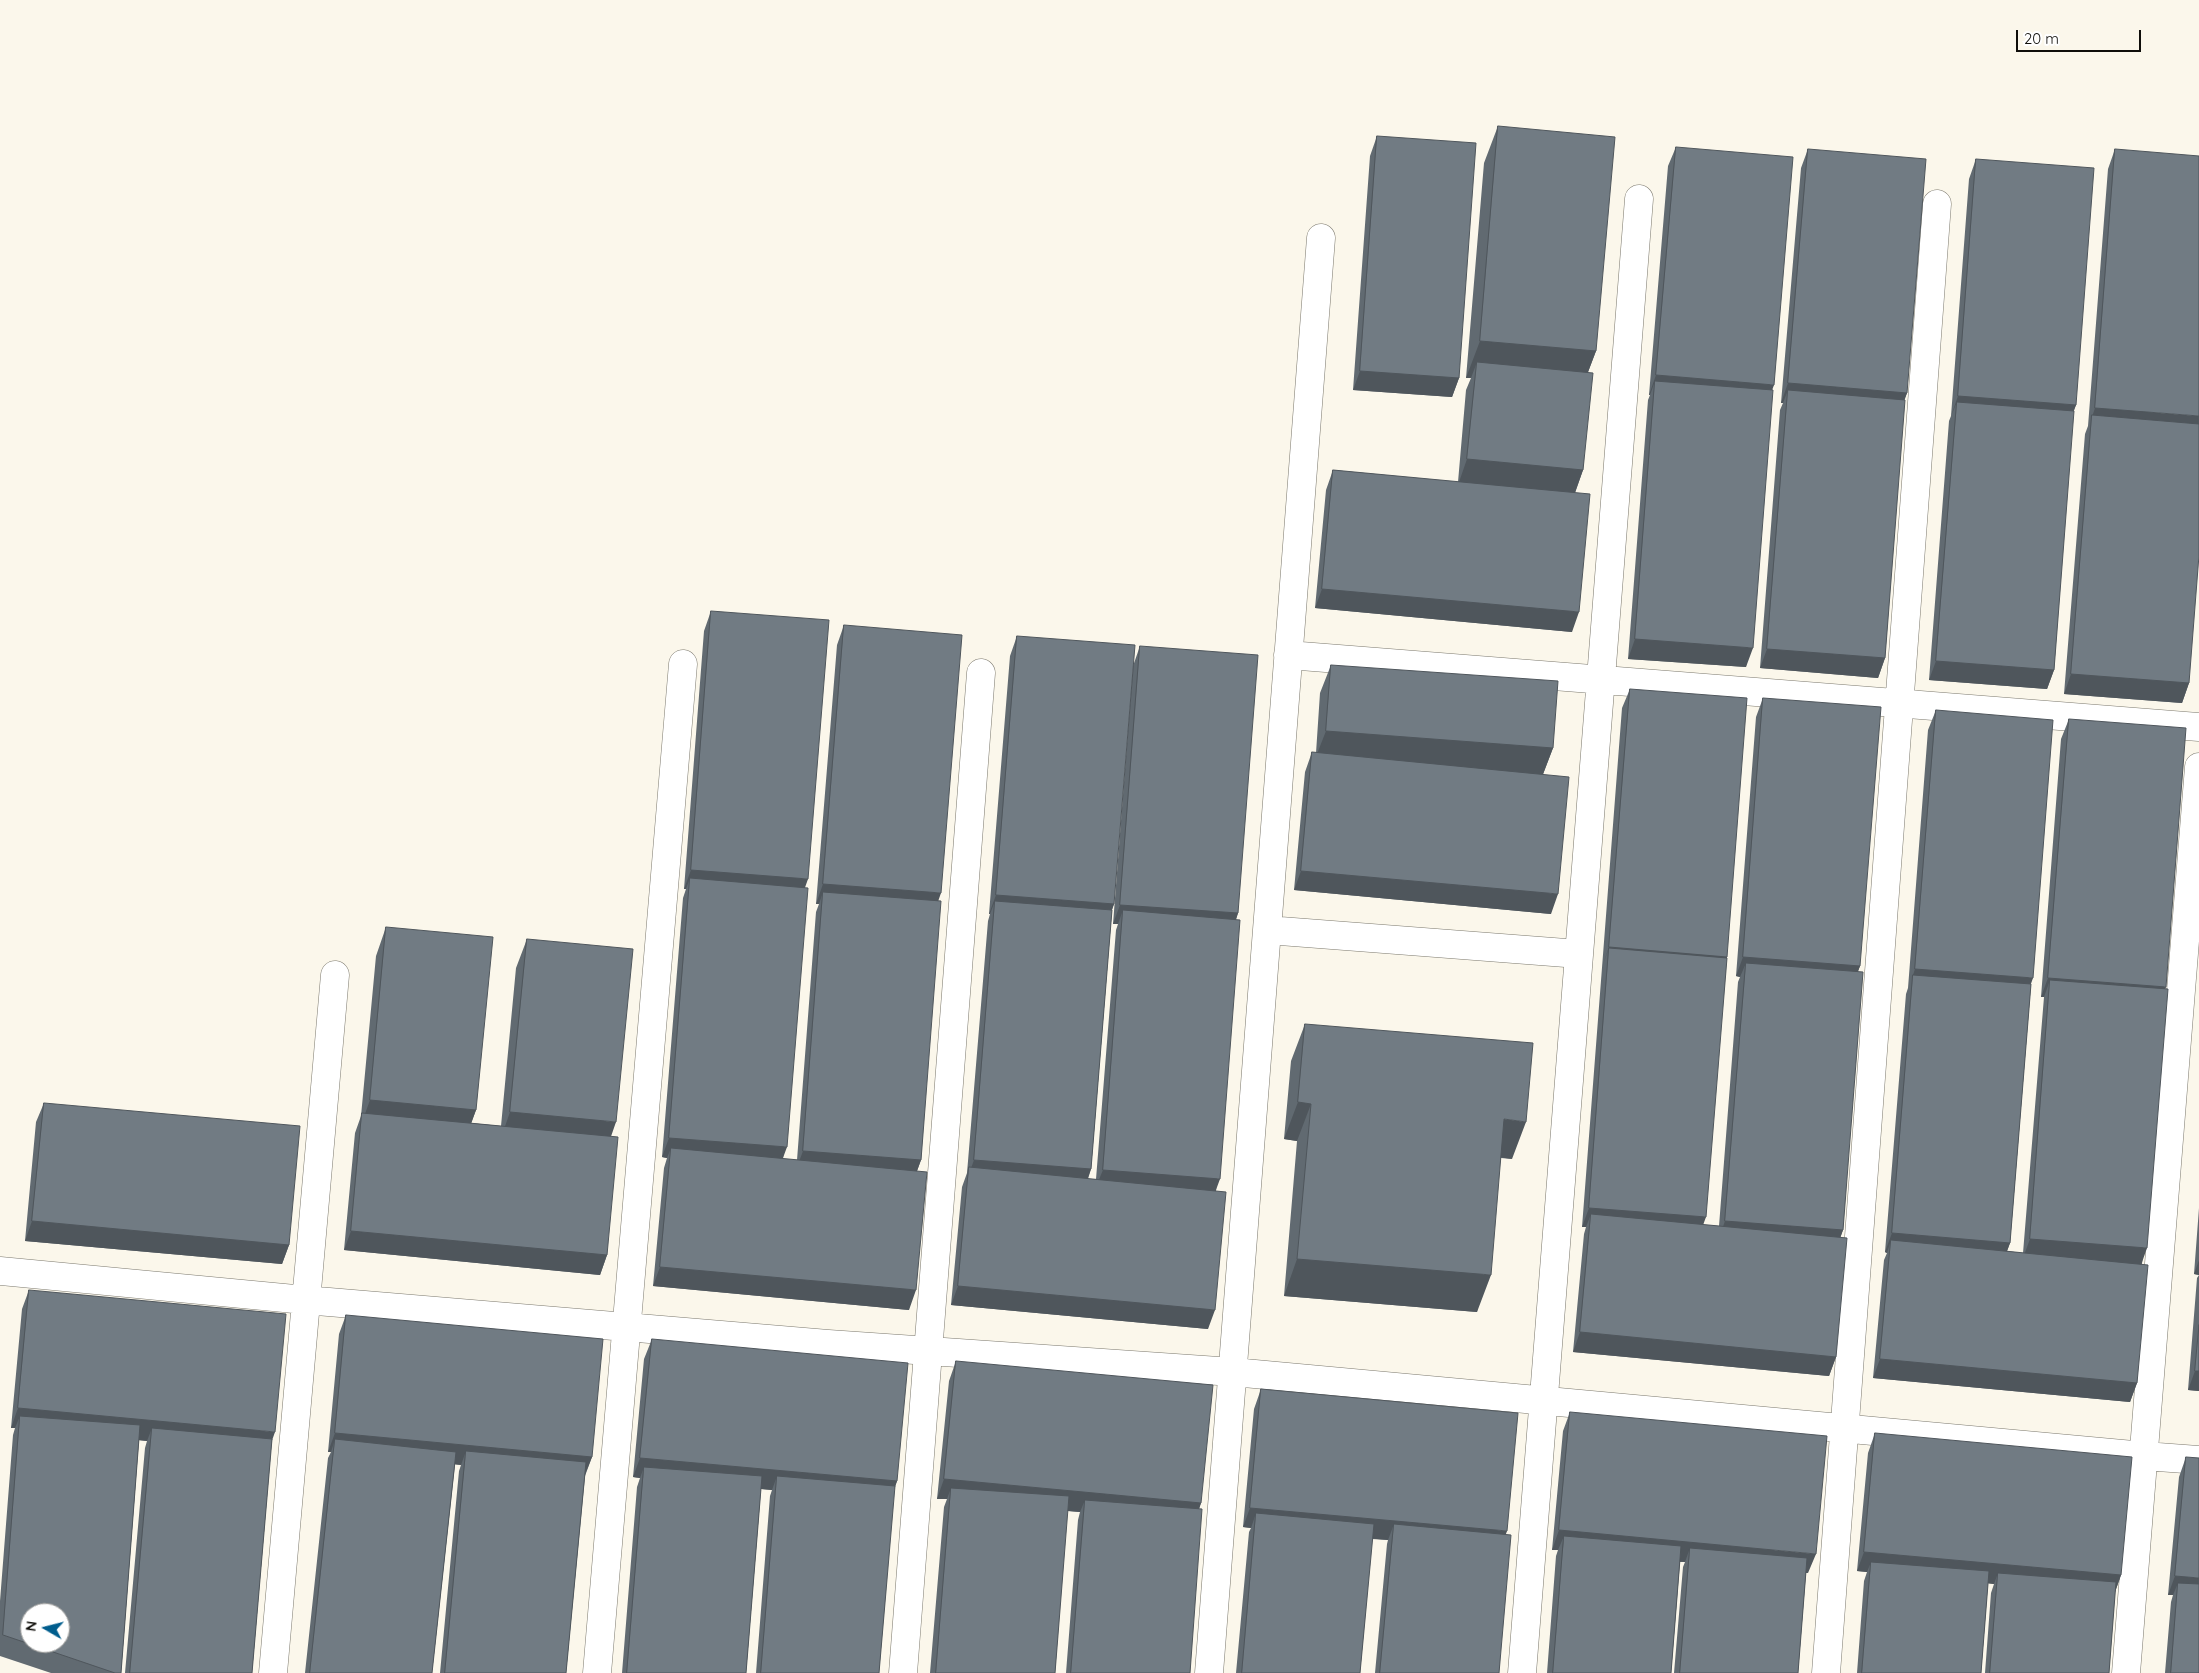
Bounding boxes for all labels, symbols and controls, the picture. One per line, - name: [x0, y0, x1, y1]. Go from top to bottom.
- scale bar: [2019, 20, 2144, 52]
- text: 20 m: [2024, 29, 2059, 48]
- north arrow: [20, 1603, 70, 1653]
- text: N: [22, 1620, 41, 1632]

